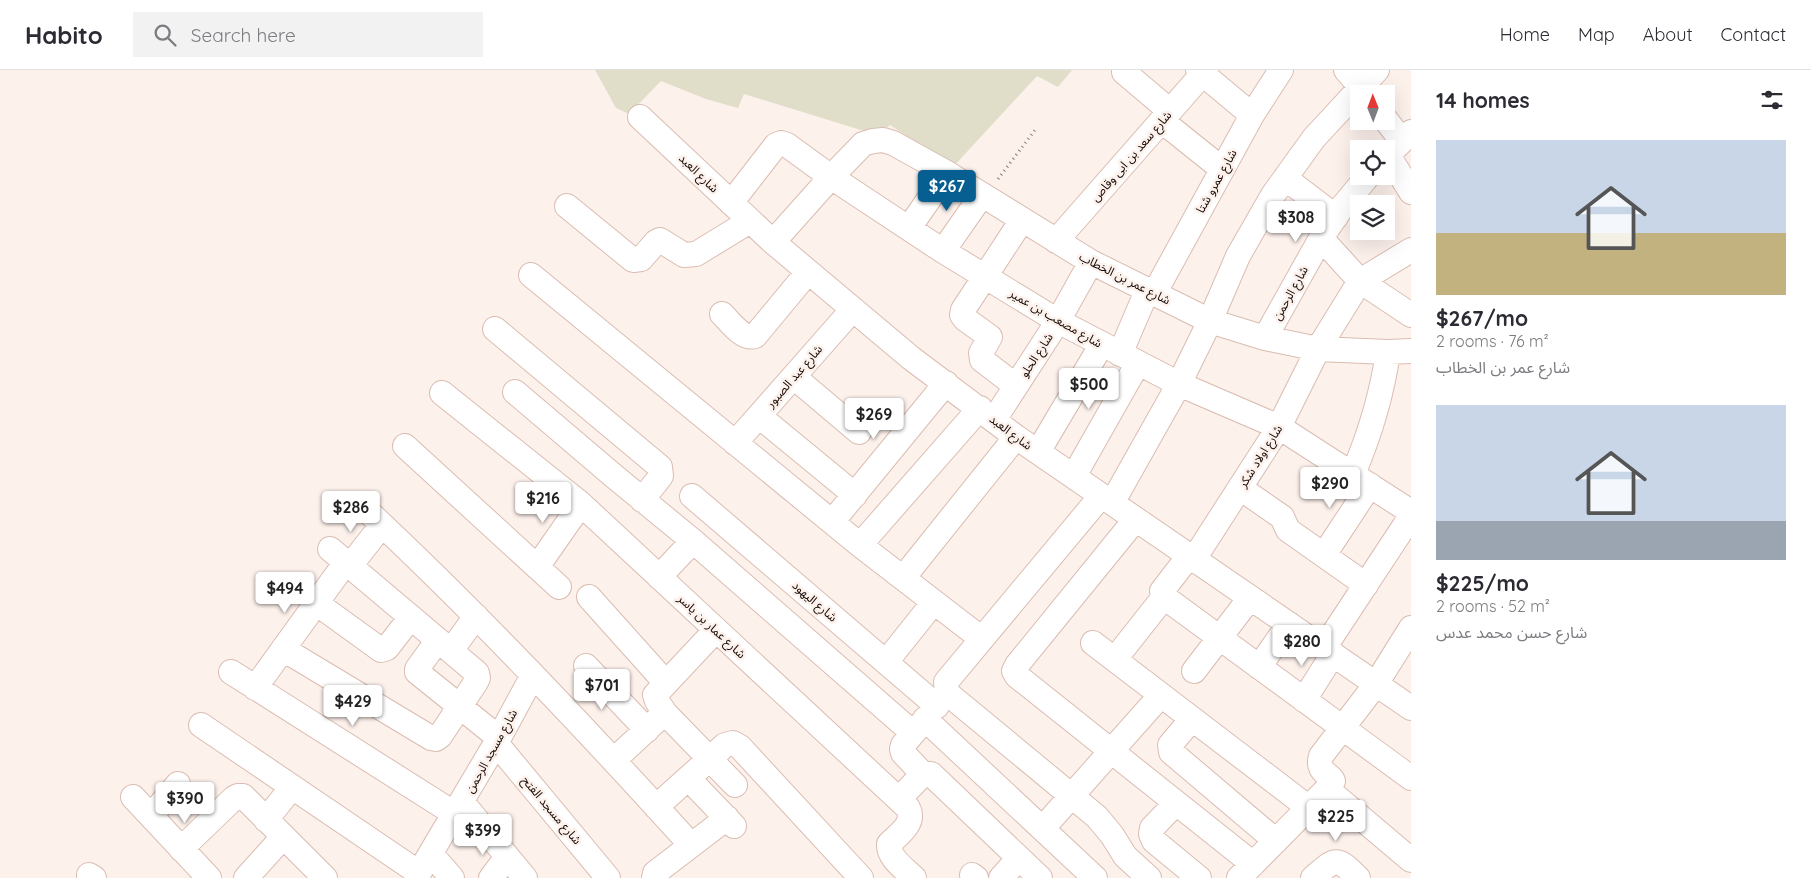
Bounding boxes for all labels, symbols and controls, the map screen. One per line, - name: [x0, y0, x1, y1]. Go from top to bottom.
- search box: [133, 12, 483, 57]
- text: Habito: [25, 20, 103, 50]
- icon: search: [151, 21, 179, 49]
- text: Search here: [191, 23, 296, 47]
- text: Home: [1500, 23, 1550, 46]
- text: Map: [1578, 23, 1615, 46]
- text: About: [1643, 23, 1693, 46]
- text: Contact: [1721, 23, 1786, 46]
- north arrow: [1350, 85, 1395, 130]
- map controls: [1350, 85, 1395, 240]
- icon: filters: [1758, 86, 1786, 114]
- text: 14 homes: [1436, 87, 1530, 113]
- street label: شارع سعد بن ابى وقاص: [1088, 108, 1176, 206]
- button: locate: [1350, 140, 1395, 185]
- street label: شارع عمرو شتا: [1192, 147, 1241, 216]
- street label: شارع العبد: [675, 150, 722, 197]
- pin: $267: [917, 170, 977, 212]
- icon: home: [1566, 173, 1656, 263]
- text: $267: [929, 176, 965, 196]
- button: layers: [1350, 195, 1395, 240]
- pin: $308: [1266, 200, 1326, 243]
- text: $308: [1278, 207, 1314, 227]
- street label: شارع عمر بن الخطاب: [1076, 249, 1173, 309]
- street label: شارع الرحمن: [1269, 263, 1313, 324]
- street label: شارع مصعب بن عمير: [1005, 285, 1105, 352]
- text: $267/mo: [1436, 305, 1528, 331]
- street label: شارع الحلو: [1016, 330, 1057, 381]
- text: 2 rooms · 76 m²: [1436, 331, 1549, 351]
- street label: شارع عبد الصبور: [762, 342, 827, 412]
- text: شارع عمر بن الخطاب: [1436, 357, 1570, 377]
- pin: $500: [1059, 368, 1119, 410]
- text: $500: [1070, 374, 1108, 394]
- pin: $269: [844, 398, 904, 440]
- text: $269: [856, 404, 892, 424]
- street label: شارع العبد: [986, 411, 1035, 454]
- street label: شارع اولاد شكر: [1234, 422, 1287, 492]
- icon: home: [1566, 438, 1656, 528]
- pin: $290: [1300, 466, 1360, 509]
- text: $290: [1311, 473, 1349, 493]
- pin: $216: [513, 482, 573, 524]
- text: $216: [526, 488, 560, 508]
- pin: $286: [321, 490, 381, 533]
- text: $286: [333, 497, 369, 517]
- text: $225/mo: [1436, 570, 1529, 596]
- pin: $494: [255, 572, 315, 614]
- street label: شارع اليهود: [788, 577, 841, 626]
- text: $494: [266, 578, 304, 598]
- street label: شارع عمار بن ياسر: [673, 590, 749, 663]
- text: 2 rooms · 52 m²: [1436, 596, 1550, 616]
- text: شارع حسن محمد عدس: [1436, 622, 1587, 642]
- pin: $280: [1272, 624, 1332, 667]
- text: $280: [1283, 631, 1321, 651]
- pin: $701: [572, 668, 632, 711]
- text: $701: [585, 675, 619, 695]
- pin: $429: [323, 684, 383, 727]
- text: $429: [334, 691, 372, 711]
- street label: شارع مسجد الرحمن: [462, 706, 522, 796]
- street label: شارع مسجد الفتح: [518, 773, 585, 849]
- pin: $390: [155, 782, 215, 824]
- text: $390: [166, 788, 204, 808]
- pin: $225: [1306, 800, 1366, 842]
- text: $225: [1318, 806, 1354, 826]
- pin: $399: [453, 814, 513, 856]
- text: $399: [465, 820, 501, 840]

